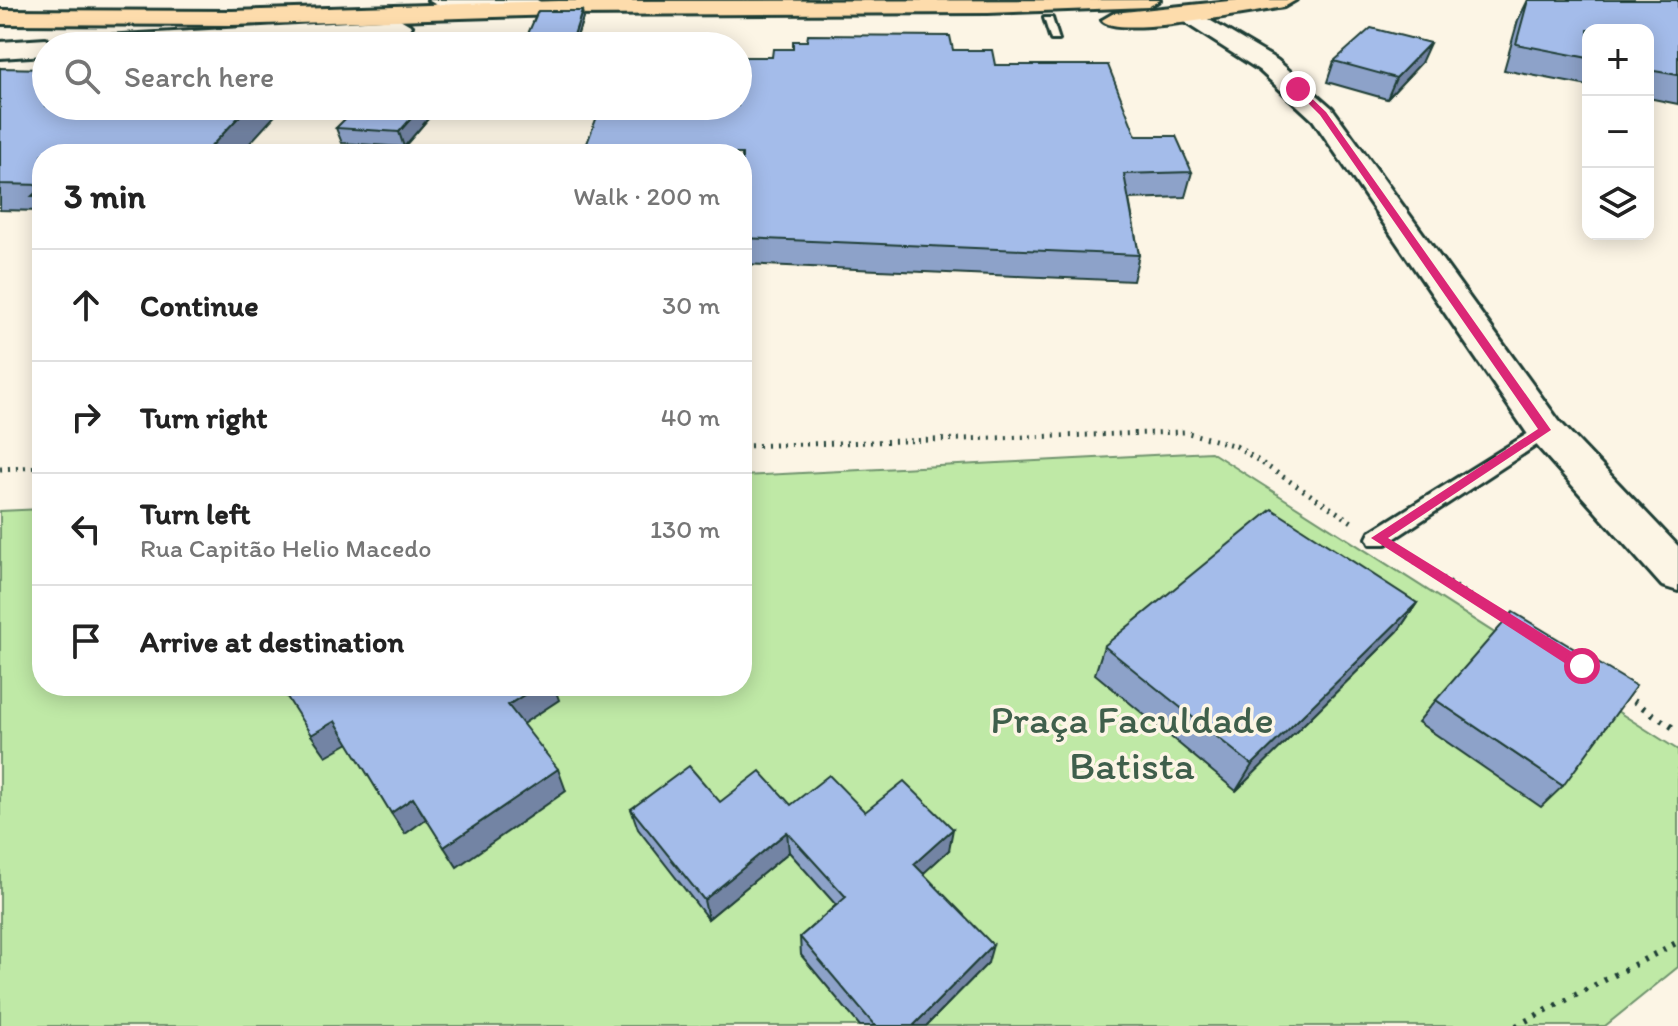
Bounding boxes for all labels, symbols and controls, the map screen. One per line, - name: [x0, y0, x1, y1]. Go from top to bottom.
- map controls: [1582, 24, 1654, 240]
- button: +: [1582, 24, 1654, 96]
- search box: [32, 32, 752, 120]
- icon: search: [60, 54, 104, 98]
- text: Search here: [124, 58, 274, 95]
- route end: [1280, 71, 1316, 107]
- button: −: [1582, 96, 1654, 168]
- button: layers: [1582, 168, 1654, 240]
- text: 3 min: [64, 176, 146, 217]
- text: Walk · 200 m: [573, 180, 720, 212]
- icon: ahead: [64, 283, 108, 327]
- text: Continue: [140, 287, 259, 324]
- text: 30 m: [662, 289, 720, 321]
- icon: right: [64, 395, 108, 439]
- text: Turn right: [140, 399, 268, 436]
- text: 40 m: [661, 401, 720, 433]
- text: Turn left: [140, 495, 251, 532]
- icon: left: [64, 507, 108, 551]
- text: 130 m: [650, 513, 720, 545]
- text: Rua Capitão Helio Macedo: [140, 532, 431, 564]
- icon: arrive: [64, 619, 108, 663]
- text: Arrive at destination: [140, 623, 404, 660]
- route start: [1564, 648, 1600, 684]
- park label: Praça Faculdade Batista: [990, 695, 1274, 789]

